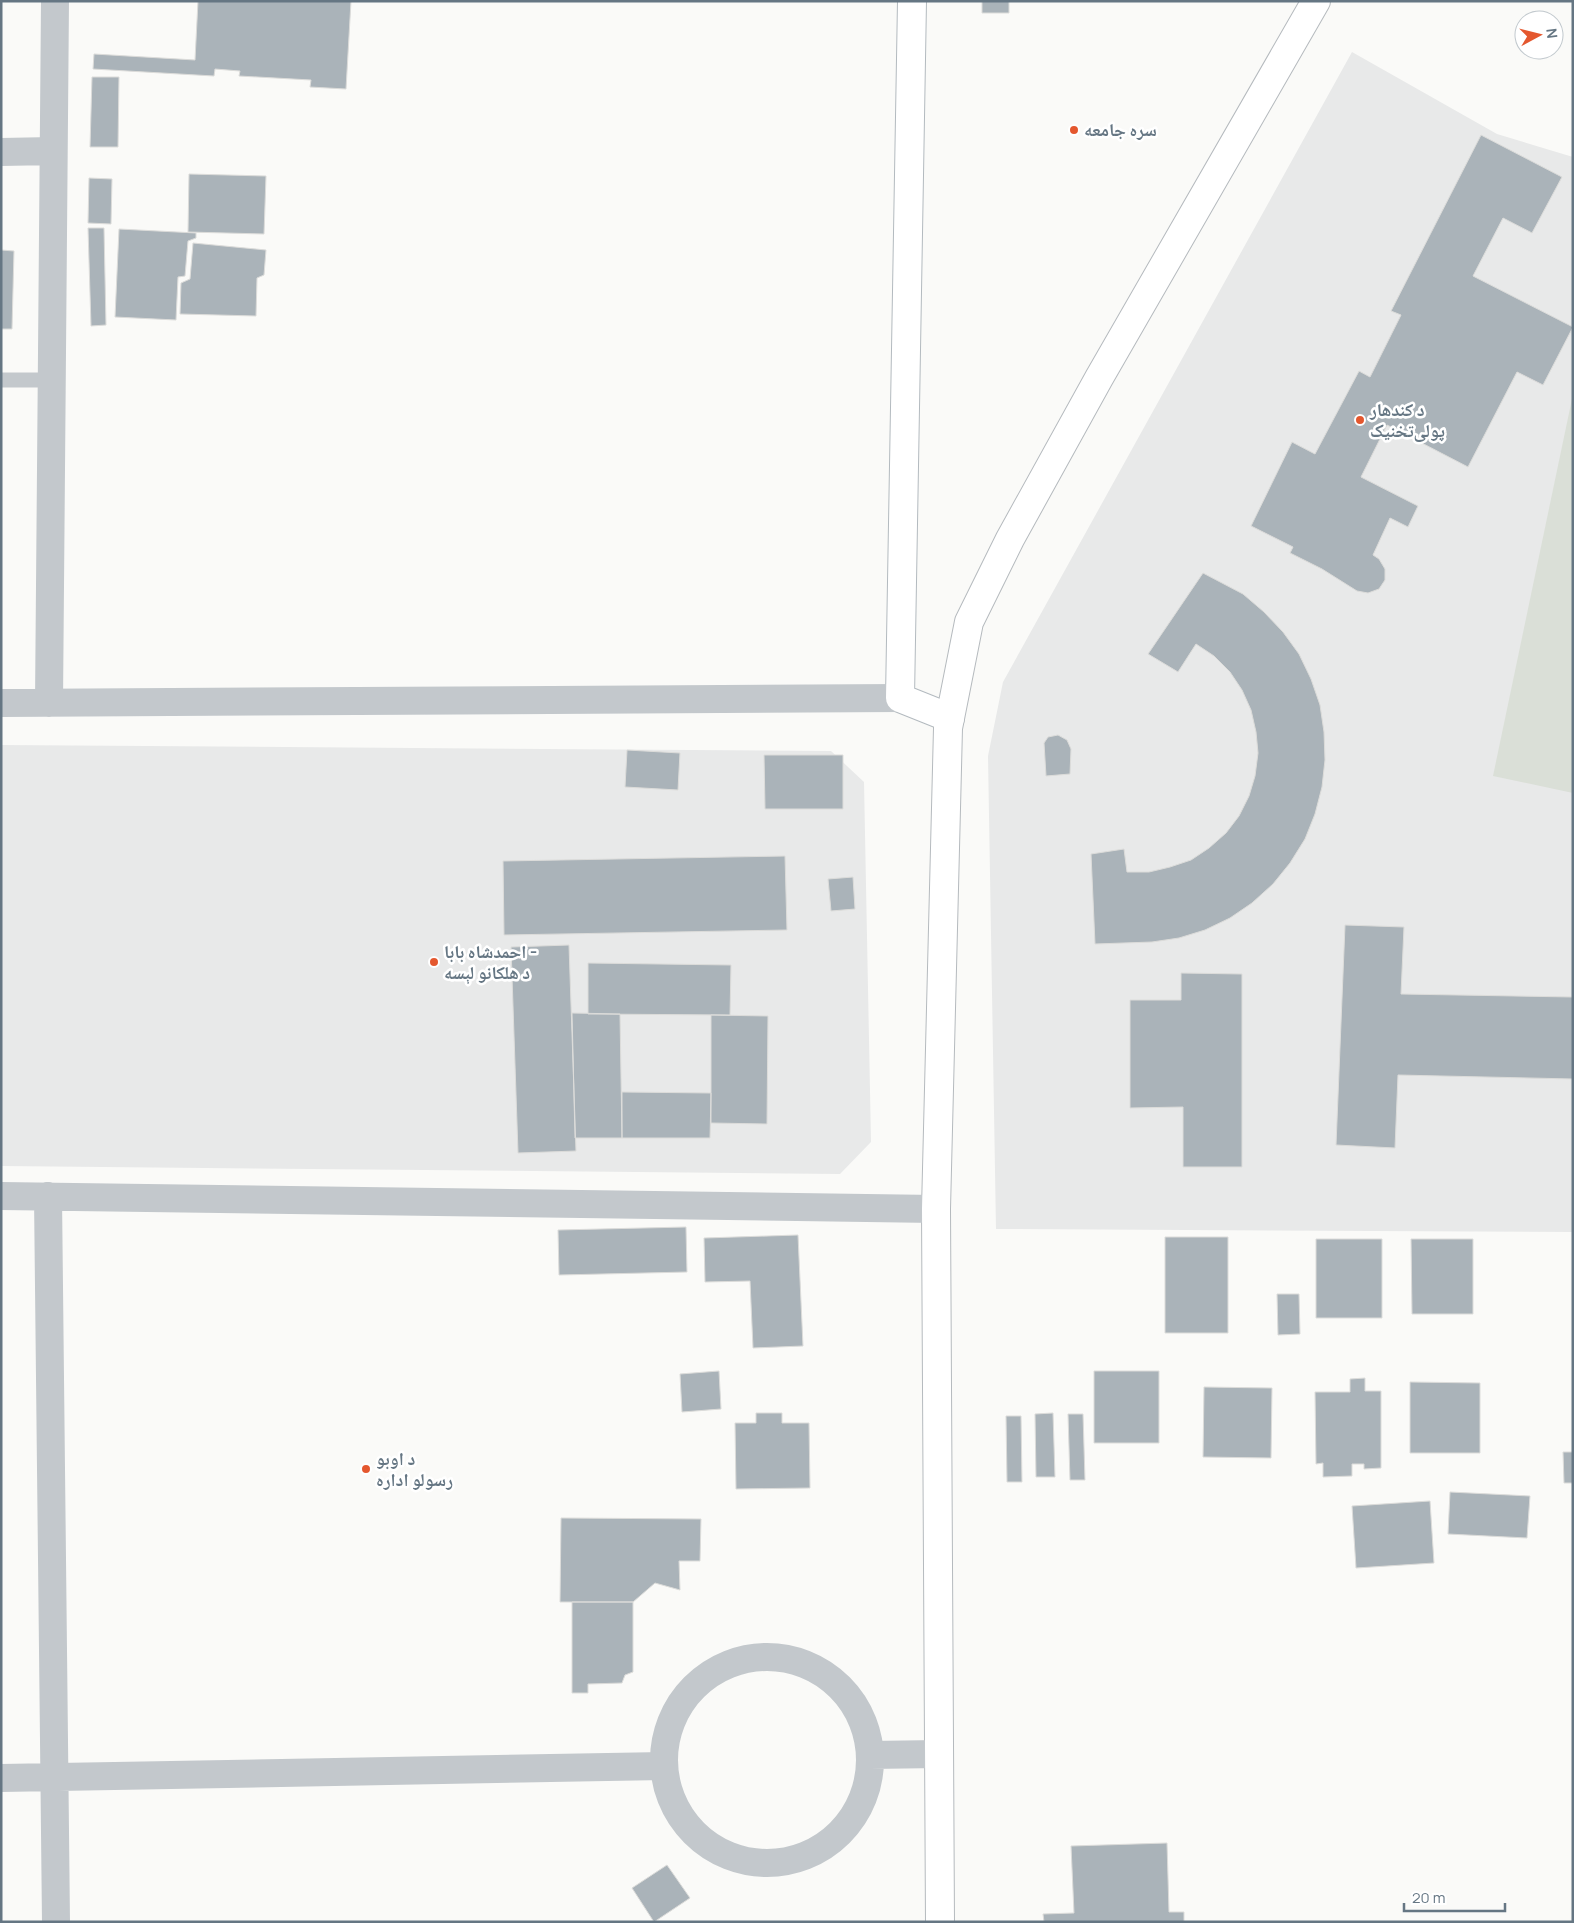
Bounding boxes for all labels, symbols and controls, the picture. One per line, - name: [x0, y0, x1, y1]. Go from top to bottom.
- north arrow: [1514, 10, 1564, 60]
- text: N: [1542, 27, 1562, 40]
- place label: سره جامعه: [1084, 117, 1157, 141]
- marker: سره جامعه: [1068, 124, 1080, 136]
- place label: د کندهار پولی‌تخنیک: [1369, 397, 1445, 442]
- marker: د کندهار پولی‌تخنیک: [1354, 414, 1366, 426]
- place label: احمدشاه بابا - د هلکانو لېسه: [444, 939, 537, 984]
- marker: احمدشاه بابا - د هلکانو لېسه: [428, 956, 440, 968]
- place label: د اوبو رسولو اداره: [376, 1446, 453, 1491]
- marker: د اوبو رسولو اداره: [360, 1463, 372, 1475]
- scale bar: [1404, 1880, 1505, 1912]
- text: 20 m: [1412, 1887, 1445, 1908]

